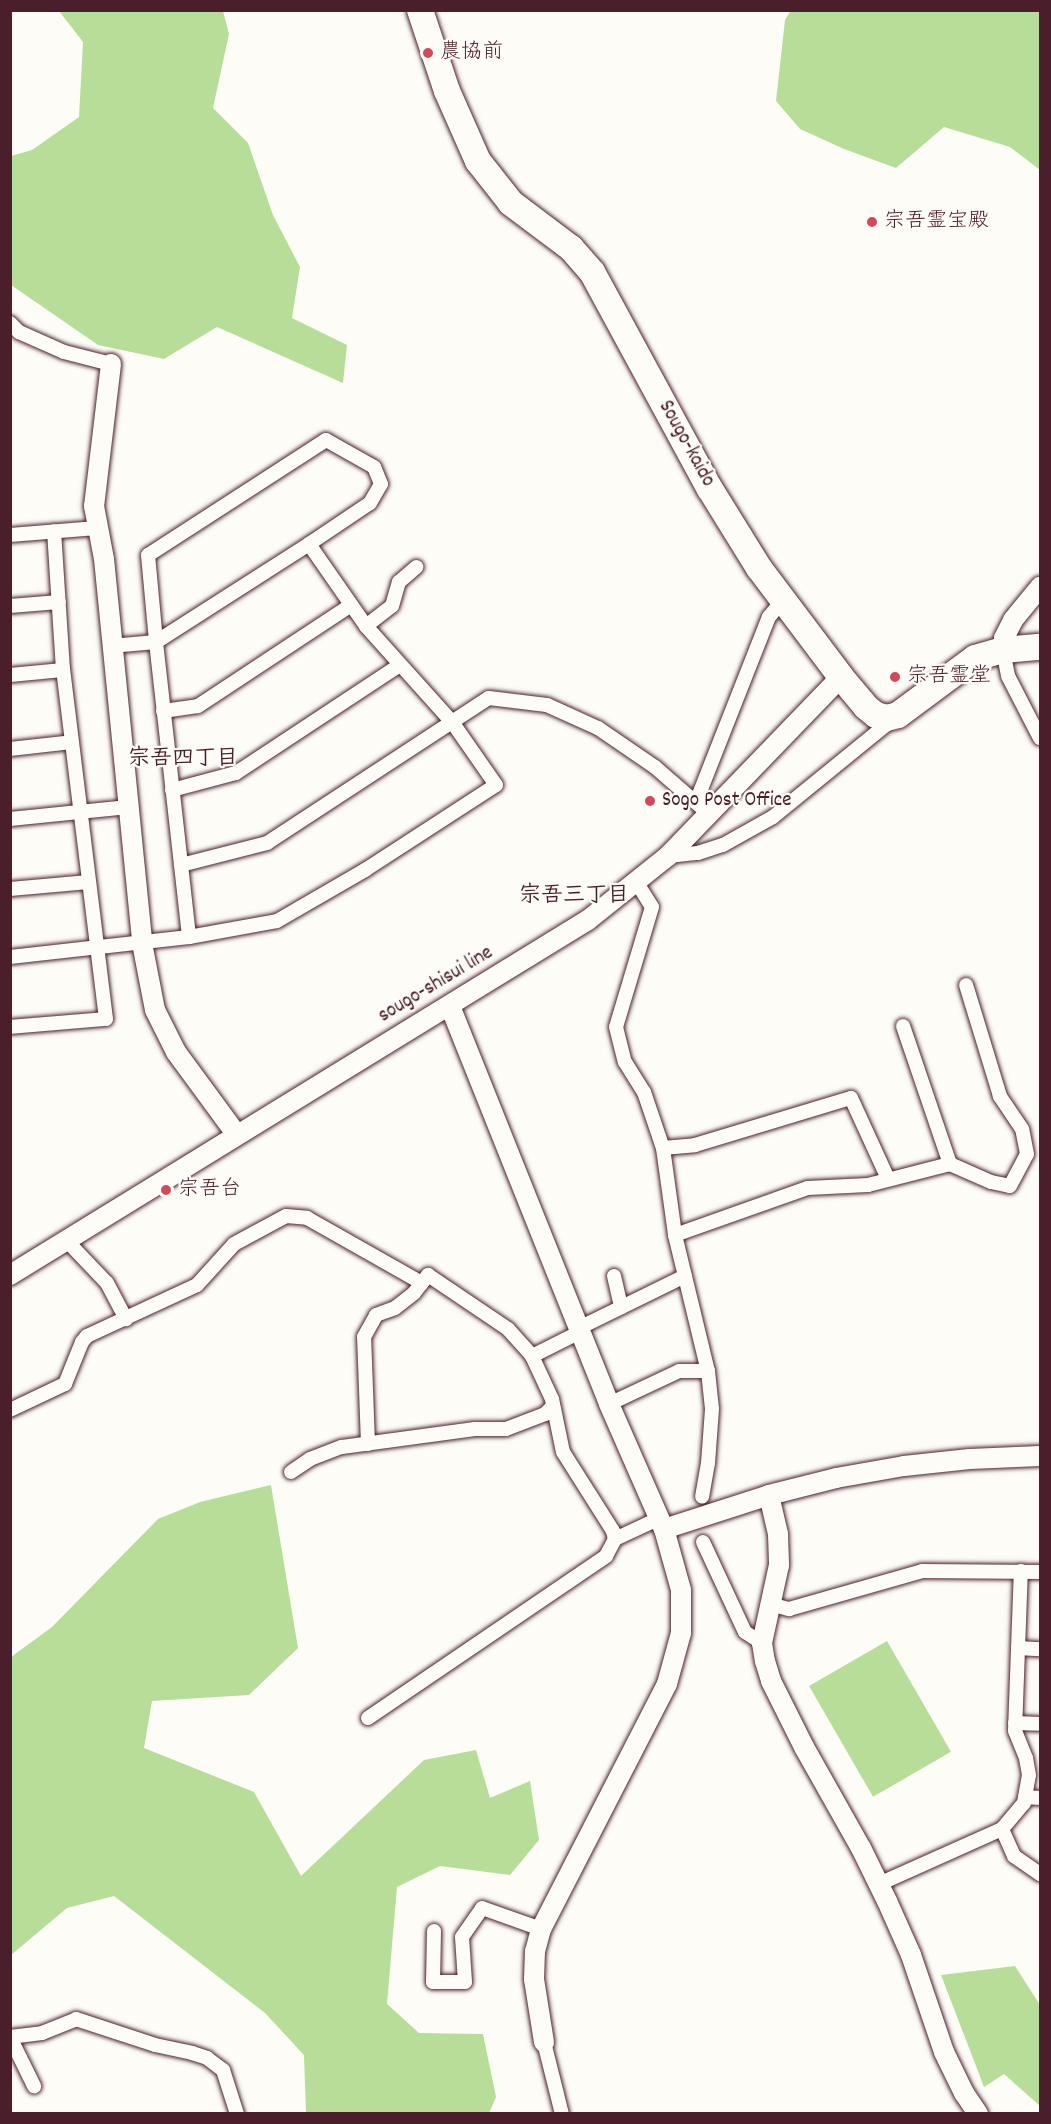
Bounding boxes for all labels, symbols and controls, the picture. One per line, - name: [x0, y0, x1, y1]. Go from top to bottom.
- place label: 農協前: [440, 40, 503, 66]
- marker: 農協前: [421, 46, 435, 60]
- place label: 宗吾霊宝殿: [884, 209, 989, 235]
- marker: 宗吾霊宝殿: [865, 215, 879, 229]
- street label: Sougo-kaido: [652, 396, 720, 492]
- place label: 宗吾霊堂: [907, 664, 991, 690]
- marker: 宗吾霊堂: [888, 670, 902, 684]
- district label: 宗吾四丁目: [128, 747, 238, 773]
- place label: Sogo Post Office: [662, 788, 791, 814]
- marker: Sogo Post Office: [643, 794, 657, 808]
- district label: 宗吾三丁目: [519, 884, 629, 910]
- street label: sougo-shisui line: [374, 941, 498, 1029]
- place label: 宗吾台: [178, 1177, 241, 1203]
- marker: 宗吾台: [159, 1183, 173, 1197]

